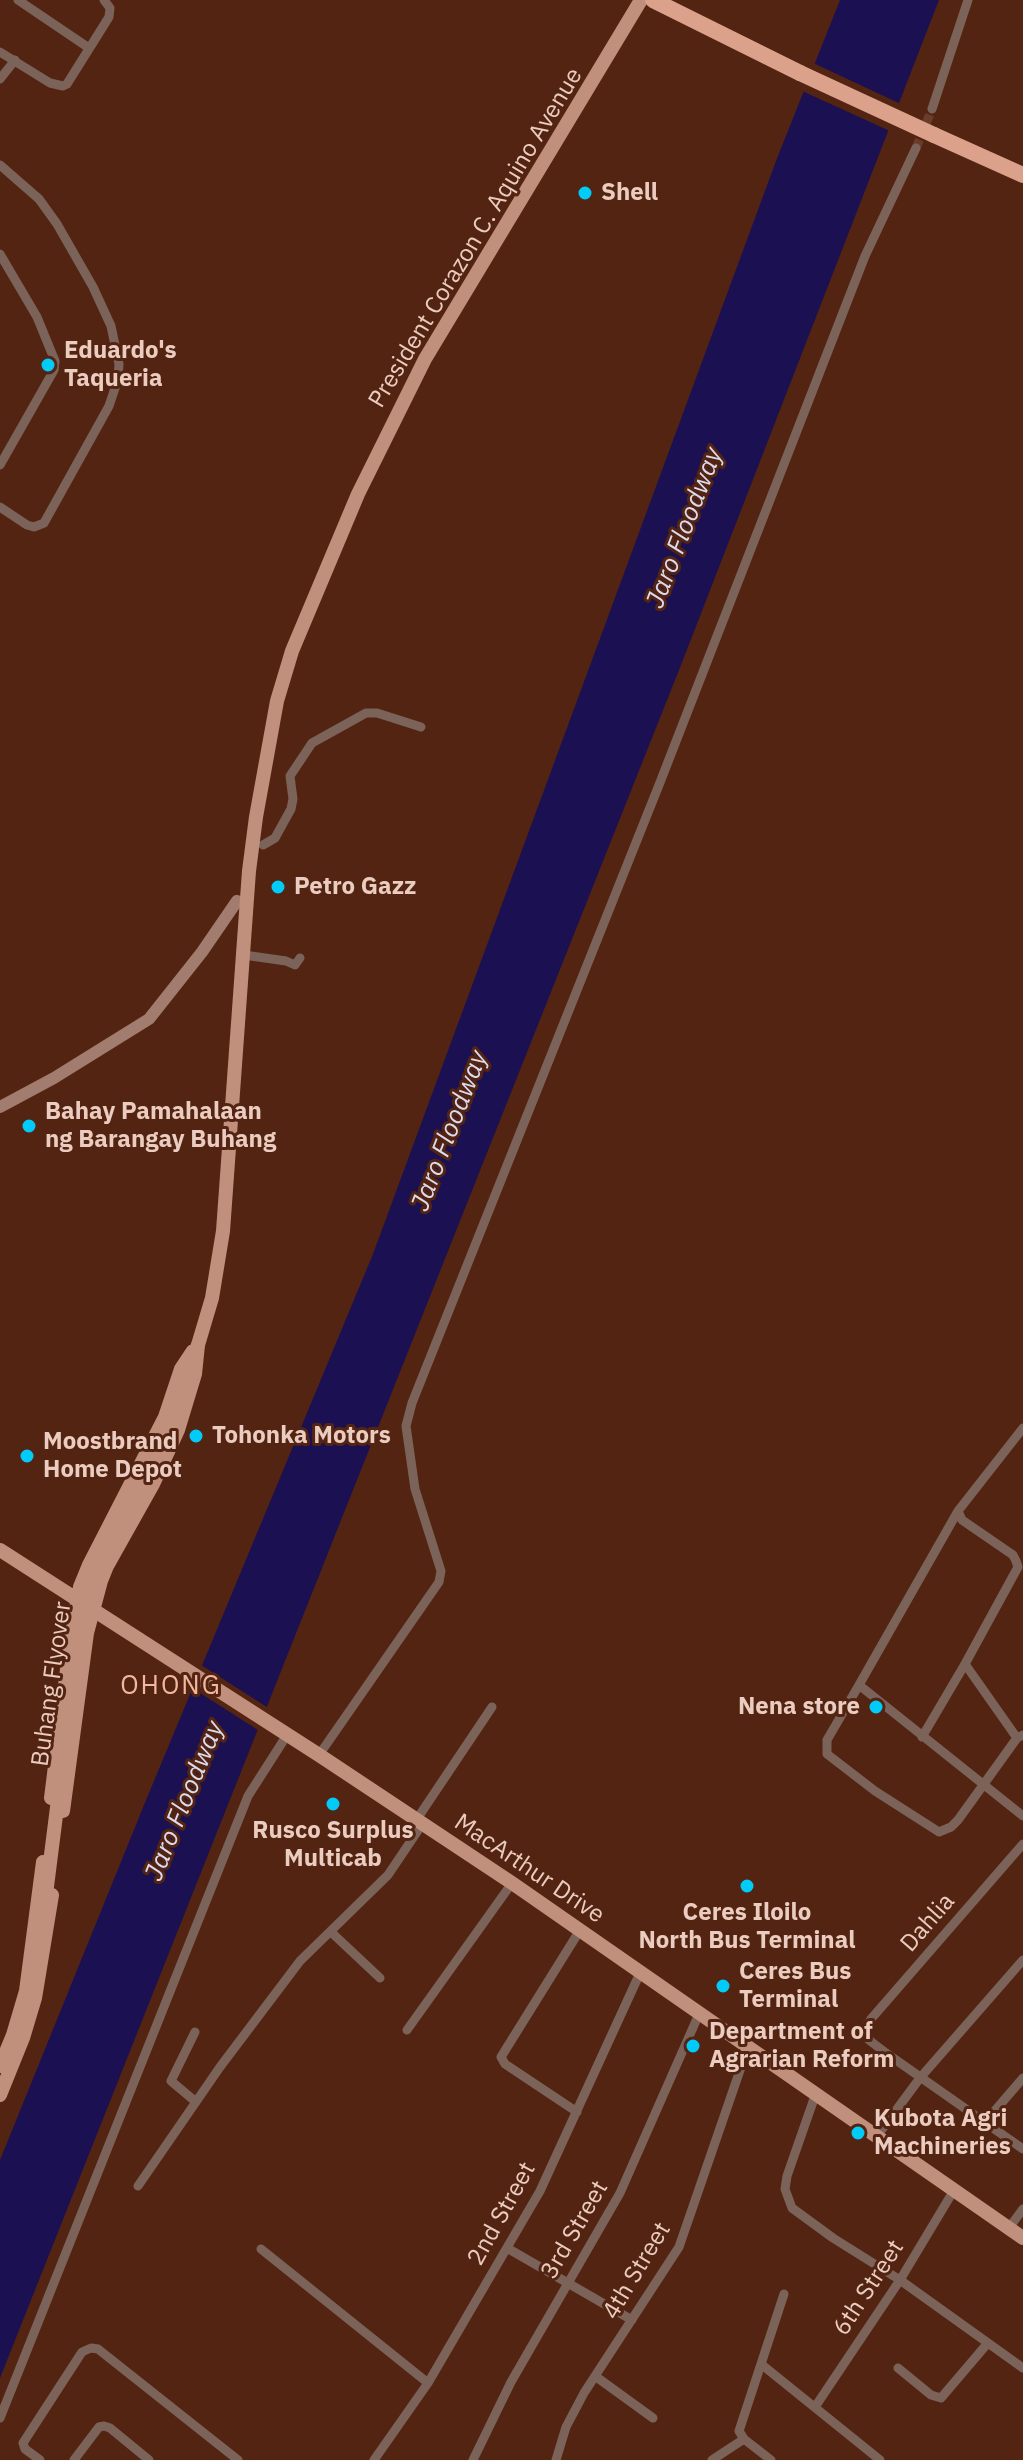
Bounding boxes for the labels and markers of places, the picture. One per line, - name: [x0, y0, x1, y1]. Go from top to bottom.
- place label: Shell: [601, 179, 658, 207]
- marker: Shell: [576, 184, 594, 202]
- place label: Eduardo's Taqueria: [64, 337, 177, 393]
- marker: Eduardo's Taqueria: [39, 356, 57, 374]
- place label: Petro Gazz: [294, 873, 416, 901]
- marker: Petro Gazz: [269, 878, 287, 896]
- place label: Bahay Pamahalaan ng Barangay Buhang: [45, 1098, 276, 1154]
- marker: Bahay Pamahalaan ng Barangay Buhang: [20, 1117, 38, 1135]
- place label: Tohonka Motors: [212, 1422, 391, 1450]
- marker: Tohonka Motors: [187, 1427, 205, 1445]
- place label: Moostbrand Home Depot: [43, 1428, 182, 1484]
- marker: Moostbrand Home Depot: [18, 1447, 36, 1465]
- place label: Nena store: [738, 1693, 860, 1721]
- marker: Nena store: [867, 1698, 885, 1716]
- marker: Rusco Surplus Multicab: [324, 1795, 342, 1813]
- place label: Rusco Surplus Multicab: [252, 1817, 414, 1873]
- marker: Ceres Iloilo North Bus Terminal: [738, 1877, 756, 1895]
- place label: Ceres Iloilo North Bus Terminal: [638, 1899, 856, 1955]
- place label: Ceres Bus Terminal: [739, 1958, 851, 2014]
- marker: Ceres Bus Terminal: [714, 1977, 732, 1995]
- place label: Department of Agrarian Reform: [709, 2018, 894, 2074]
- marker: Department of Agrarian Reform: [684, 2037, 702, 2055]
- place label: Kubota Agri Machineries: [874, 2105, 1011, 2161]
- marker: Kubota Agri Machineries: [849, 2124, 867, 2142]

